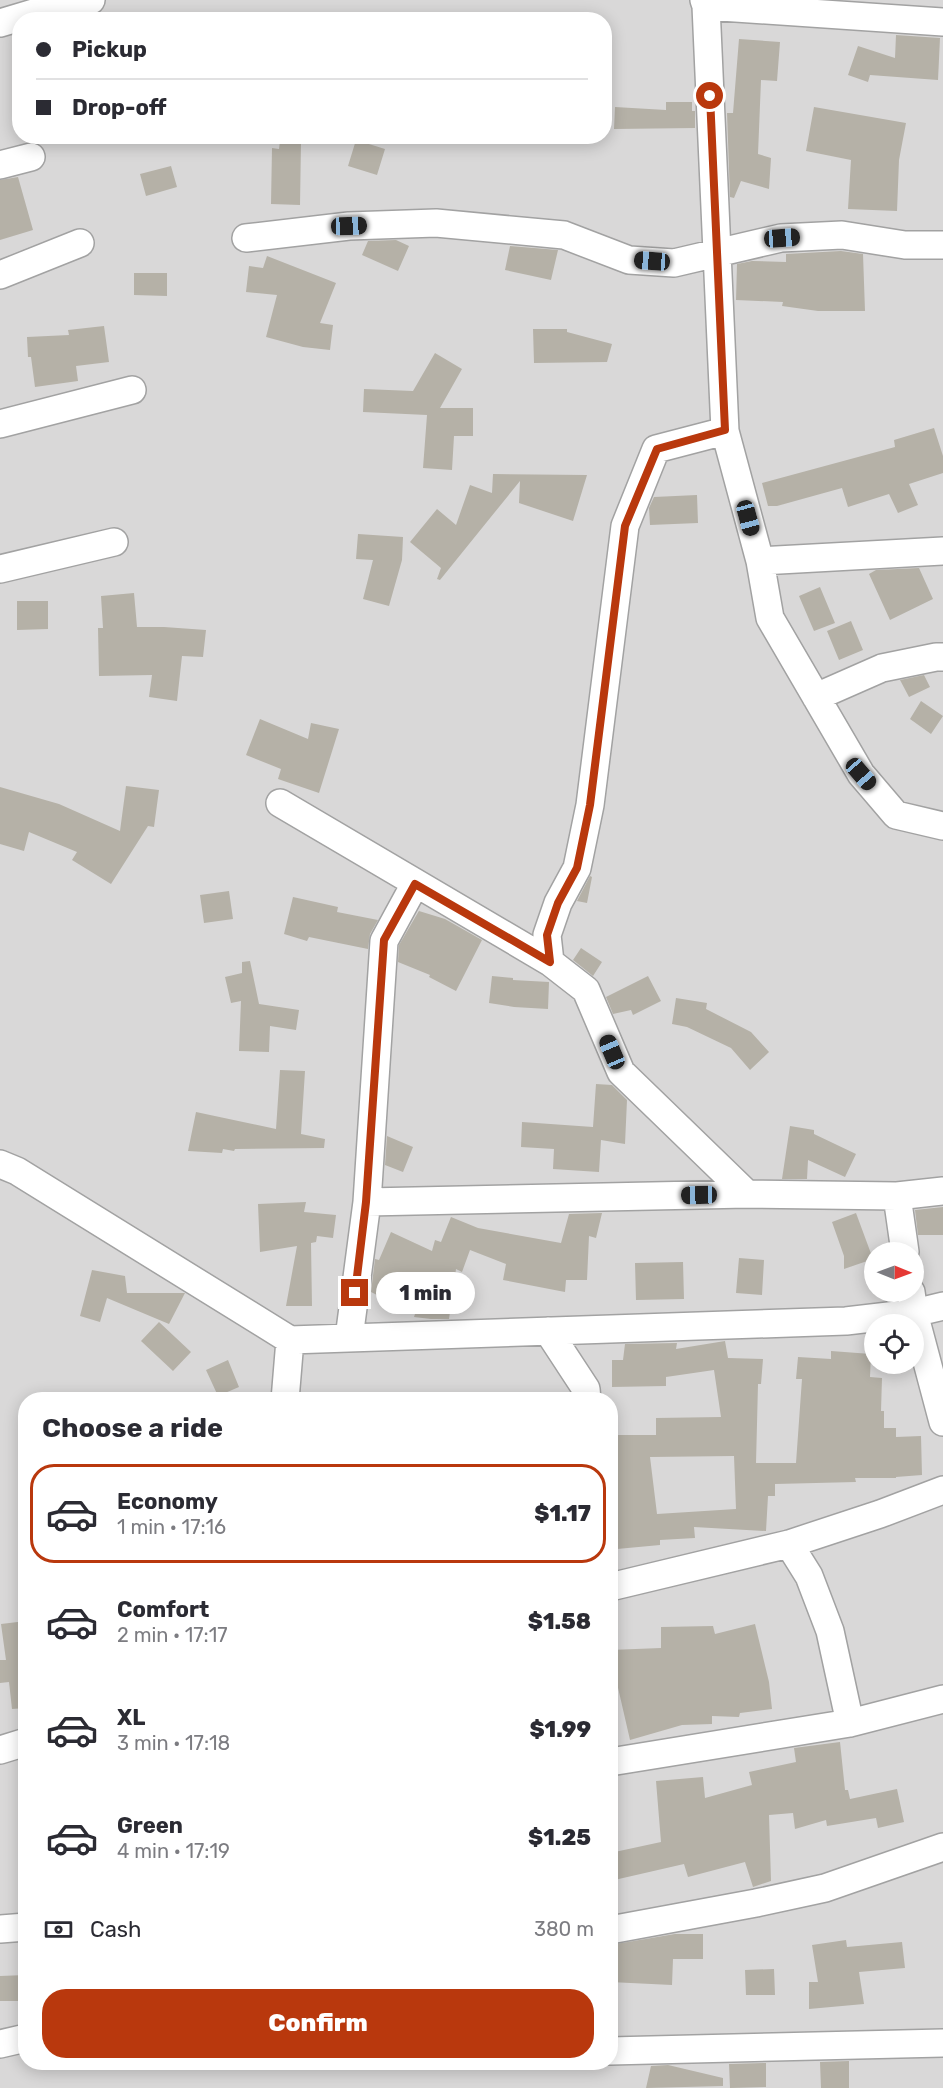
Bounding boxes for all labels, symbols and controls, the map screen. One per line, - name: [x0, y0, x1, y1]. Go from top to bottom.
- text: Pickup: [72, 36, 147, 63]
- route start: [696, 82, 723, 109]
- text: Drop-off: [72, 94, 167, 121]
- car: [331, 216, 367, 236]
- car: [763, 228, 801, 248]
- car: [633, 251, 671, 271]
- car: [735, 498, 761, 538]
- car: [842, 755, 880, 793]
- car: [597, 1032, 627, 1072]
- car: [681, 1186, 717, 1204]
- north arrow: [864, 1242, 924, 1302]
- map controls: [864, 1242, 924, 1374]
- callout: 1 min: [376, 1272, 475, 1314]
- route end: [341, 1279, 368, 1306]
- text: 1 min: [399, 1281, 452, 1305]
- button: locate: [864, 1314, 924, 1374]
- text: Choose a ride: [42, 1412, 223, 1444]
- icon: car: [45, 1487, 99, 1541]
- text: Economy: [117, 1488, 218, 1515]
- text: $1.17: [534, 1500, 591, 1527]
- text: 1 min · 17:16: [117, 1515, 226, 1539]
- icon: car: [45, 1595, 99, 1649]
- text: Comfort: [117, 1596, 209, 1623]
- text: $1.58: [528, 1608, 591, 1635]
- text: 2 min · 17:17: [117, 1623, 228, 1647]
- icon: car: [45, 1703, 99, 1757]
- text: XL: [117, 1704, 145, 1731]
- text: $1.99: [529, 1716, 591, 1743]
- text: 3 min · 17:18: [117, 1731, 230, 1755]
- icon: car: [45, 1811, 99, 1865]
- text: Green: [117, 1812, 183, 1839]
- text: $1.25: [528, 1824, 591, 1851]
- text: 4 min · 17:19: [117, 1839, 230, 1863]
- icon: cash: [42, 1913, 75, 1946]
- text: Cash: [90, 1916, 141, 1943]
- text: 380 m: [534, 1917, 594, 1941]
- button: Confirm: [42, 1989, 594, 2058]

